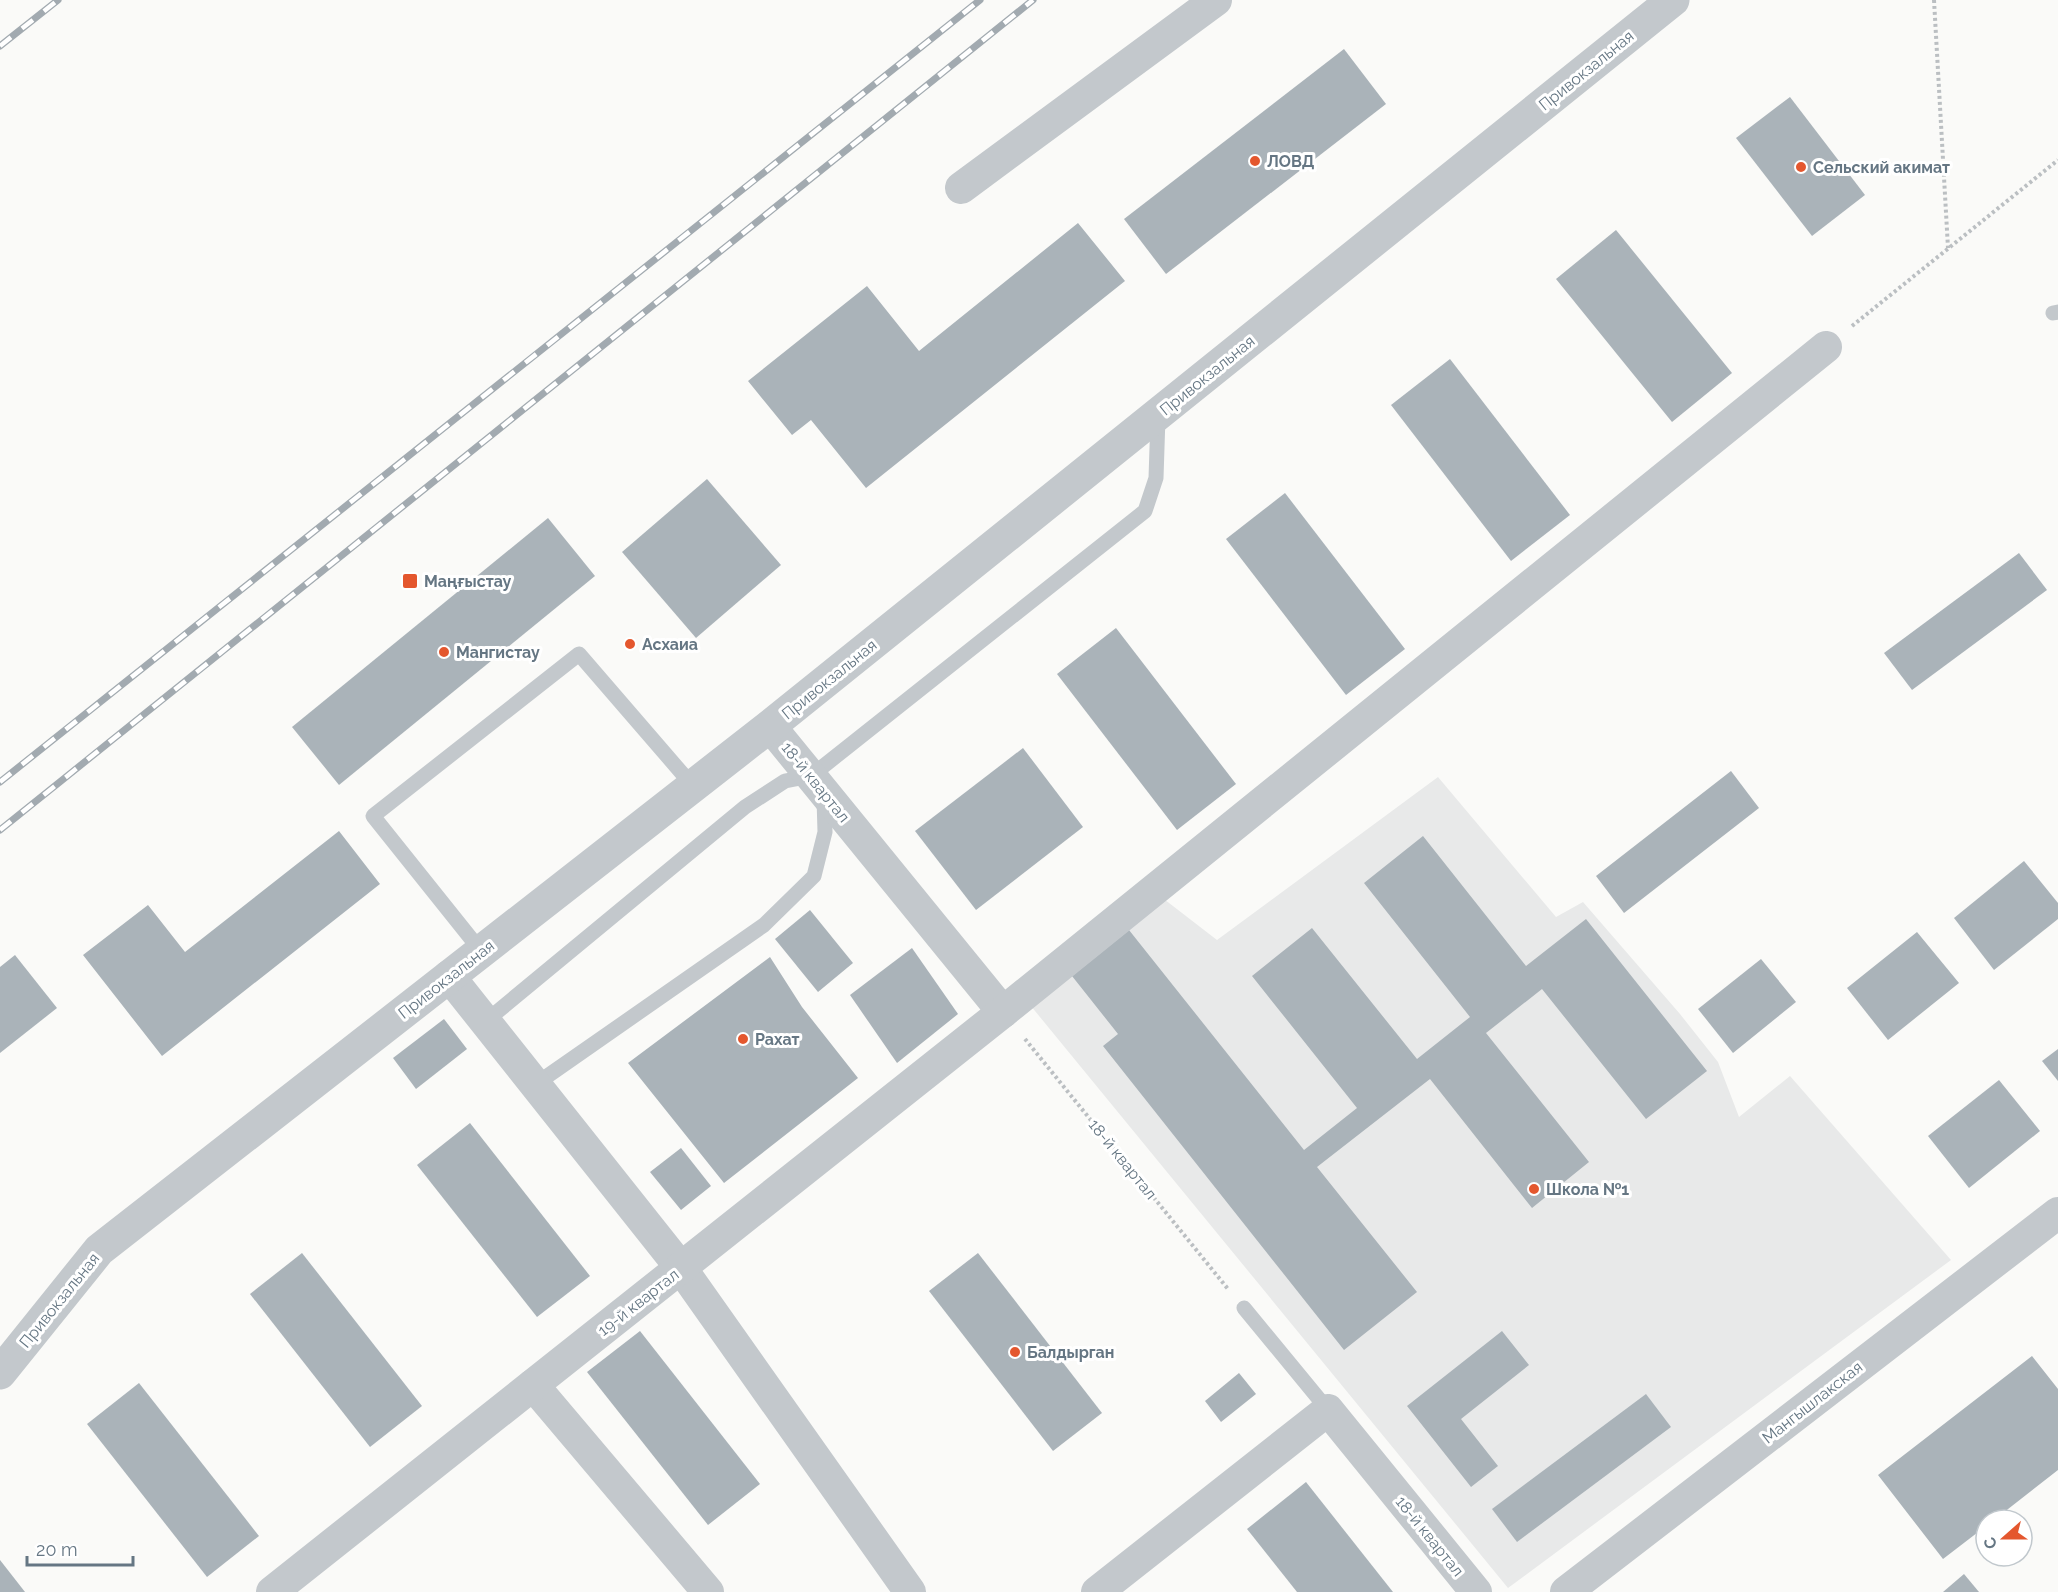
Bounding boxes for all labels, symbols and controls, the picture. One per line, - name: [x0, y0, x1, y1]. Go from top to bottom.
- street label: Привокзальная: [1535, 26, 1638, 114]
- place label: ЛОВД: [1267, 152, 1315, 171]
- marker: ЛОВД: [1248, 154, 1262, 168]
- place label: Сельский акимат: [1813, 158, 1950, 177]
- marker: Сельский акимат: [1794, 160, 1808, 174]
- street label: Привокзальная: [1156, 331, 1259, 419]
- marker: Маңғыстау: [401, 572, 419, 590]
- place label: Маңғыстау: [424, 572, 512, 591]
- place label: Асхаиа: [642, 635, 698, 654]
- street label: Привокзальная: [778, 635, 881, 723]
- marker: Асхаиа: [623, 637, 637, 651]
- place label: Мангистау: [456, 643, 540, 662]
- marker: Мангистау: [437, 645, 451, 659]
- street label: 18-й квартал: [778, 738, 854, 826]
- street label: Привокзальная: [395, 936, 498, 1023]
- place label: Рахат: [755, 1030, 800, 1049]
- marker: Рахат: [736, 1032, 750, 1046]
- street label: 18-й квартал: [1085, 1115, 1161, 1203]
- place label: Школа №1: [1546, 1180, 1629, 1199]
- marker: Школа №1: [1527, 1182, 1541, 1196]
- street label: Привокзальная: [15, 1249, 103, 1352]
- street label: 19-й квартал: [594, 1265, 683, 1340]
- place label: Балдырган: [1027, 1343, 1114, 1362]
- marker: Балдырган: [1008, 1345, 1022, 1359]
- street label: Мангышлакская: [1758, 1357, 1866, 1447]
- street label: 18-й квартал: [1392, 1492, 1468, 1580]
- north arrow: [1974, 1508, 2034, 1568]
- scale bar: [27, 1529, 134, 1567]
- text: С: [1980, 1535, 2001, 1552]
- text: 20 m: [36, 1539, 78, 1560]

